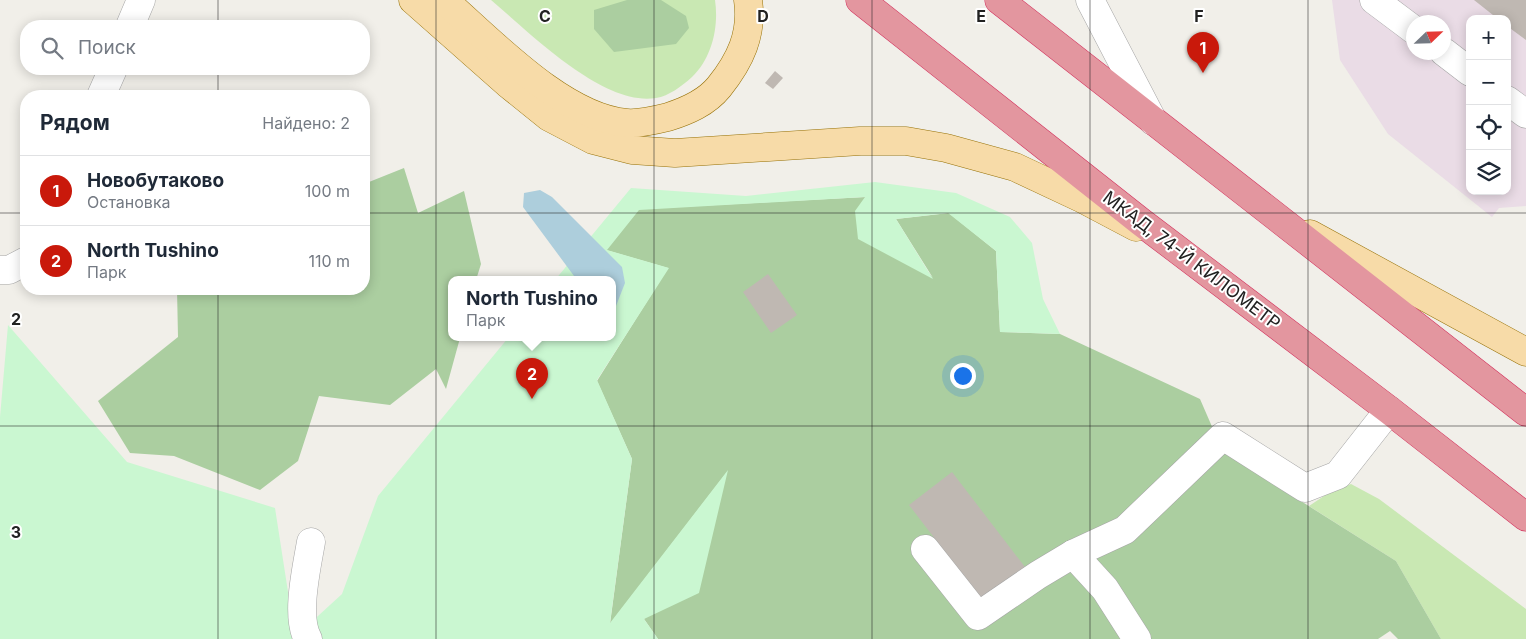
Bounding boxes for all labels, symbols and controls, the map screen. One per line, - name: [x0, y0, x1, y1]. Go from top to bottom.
- text: C: [539, 6, 551, 26]
- text: D: [757, 6, 769, 26]
- text: E: [976, 6, 986, 26]
- text: F: [1194, 6, 1204, 26]
- north arrow: [1406, 15, 1451, 60]
- map controls: [1466, 15, 1511, 195]
- button: +: [1466, 15, 1511, 60]
- search box: [20, 20, 370, 75]
- pin: 1: [1187, 32, 1219, 73]
- icon: search: [38, 34, 66, 62]
- text: Поиск: [78, 36, 136, 59]
- button: −: [1466, 60, 1511, 105]
- button: locate: [1466, 105, 1511, 150]
- text: Рядом: [40, 110, 110, 135]
- text: Найдено: 2: [262, 113, 350, 133]
- button: layers: [1466, 150, 1511, 195]
- text: Новобутаково: [87, 169, 224, 192]
- text: 1: [53, 181, 59, 201]
- text: 100 m: [305, 181, 350, 201]
- street label: МКАД, 74-Й КИЛОМЕТР: [1099, 186, 1285, 334]
- text: Остановка: [87, 192, 171, 212]
- text: North Tushino: [87, 239, 219, 262]
- text: 2: [51, 251, 61, 271]
- text: 110 m: [308, 251, 350, 271]
- text: Парк: [87, 262, 126, 282]
- popup: [448, 276, 616, 341]
- text: North Tushino: [466, 287, 598, 310]
- text: 2: [11, 309, 21, 329]
- text: Парк: [466, 310, 505, 330]
- pin: 2: [516, 358, 548, 399]
- your location: [950, 363, 976, 389]
- text: 3: [11, 522, 21, 542]

